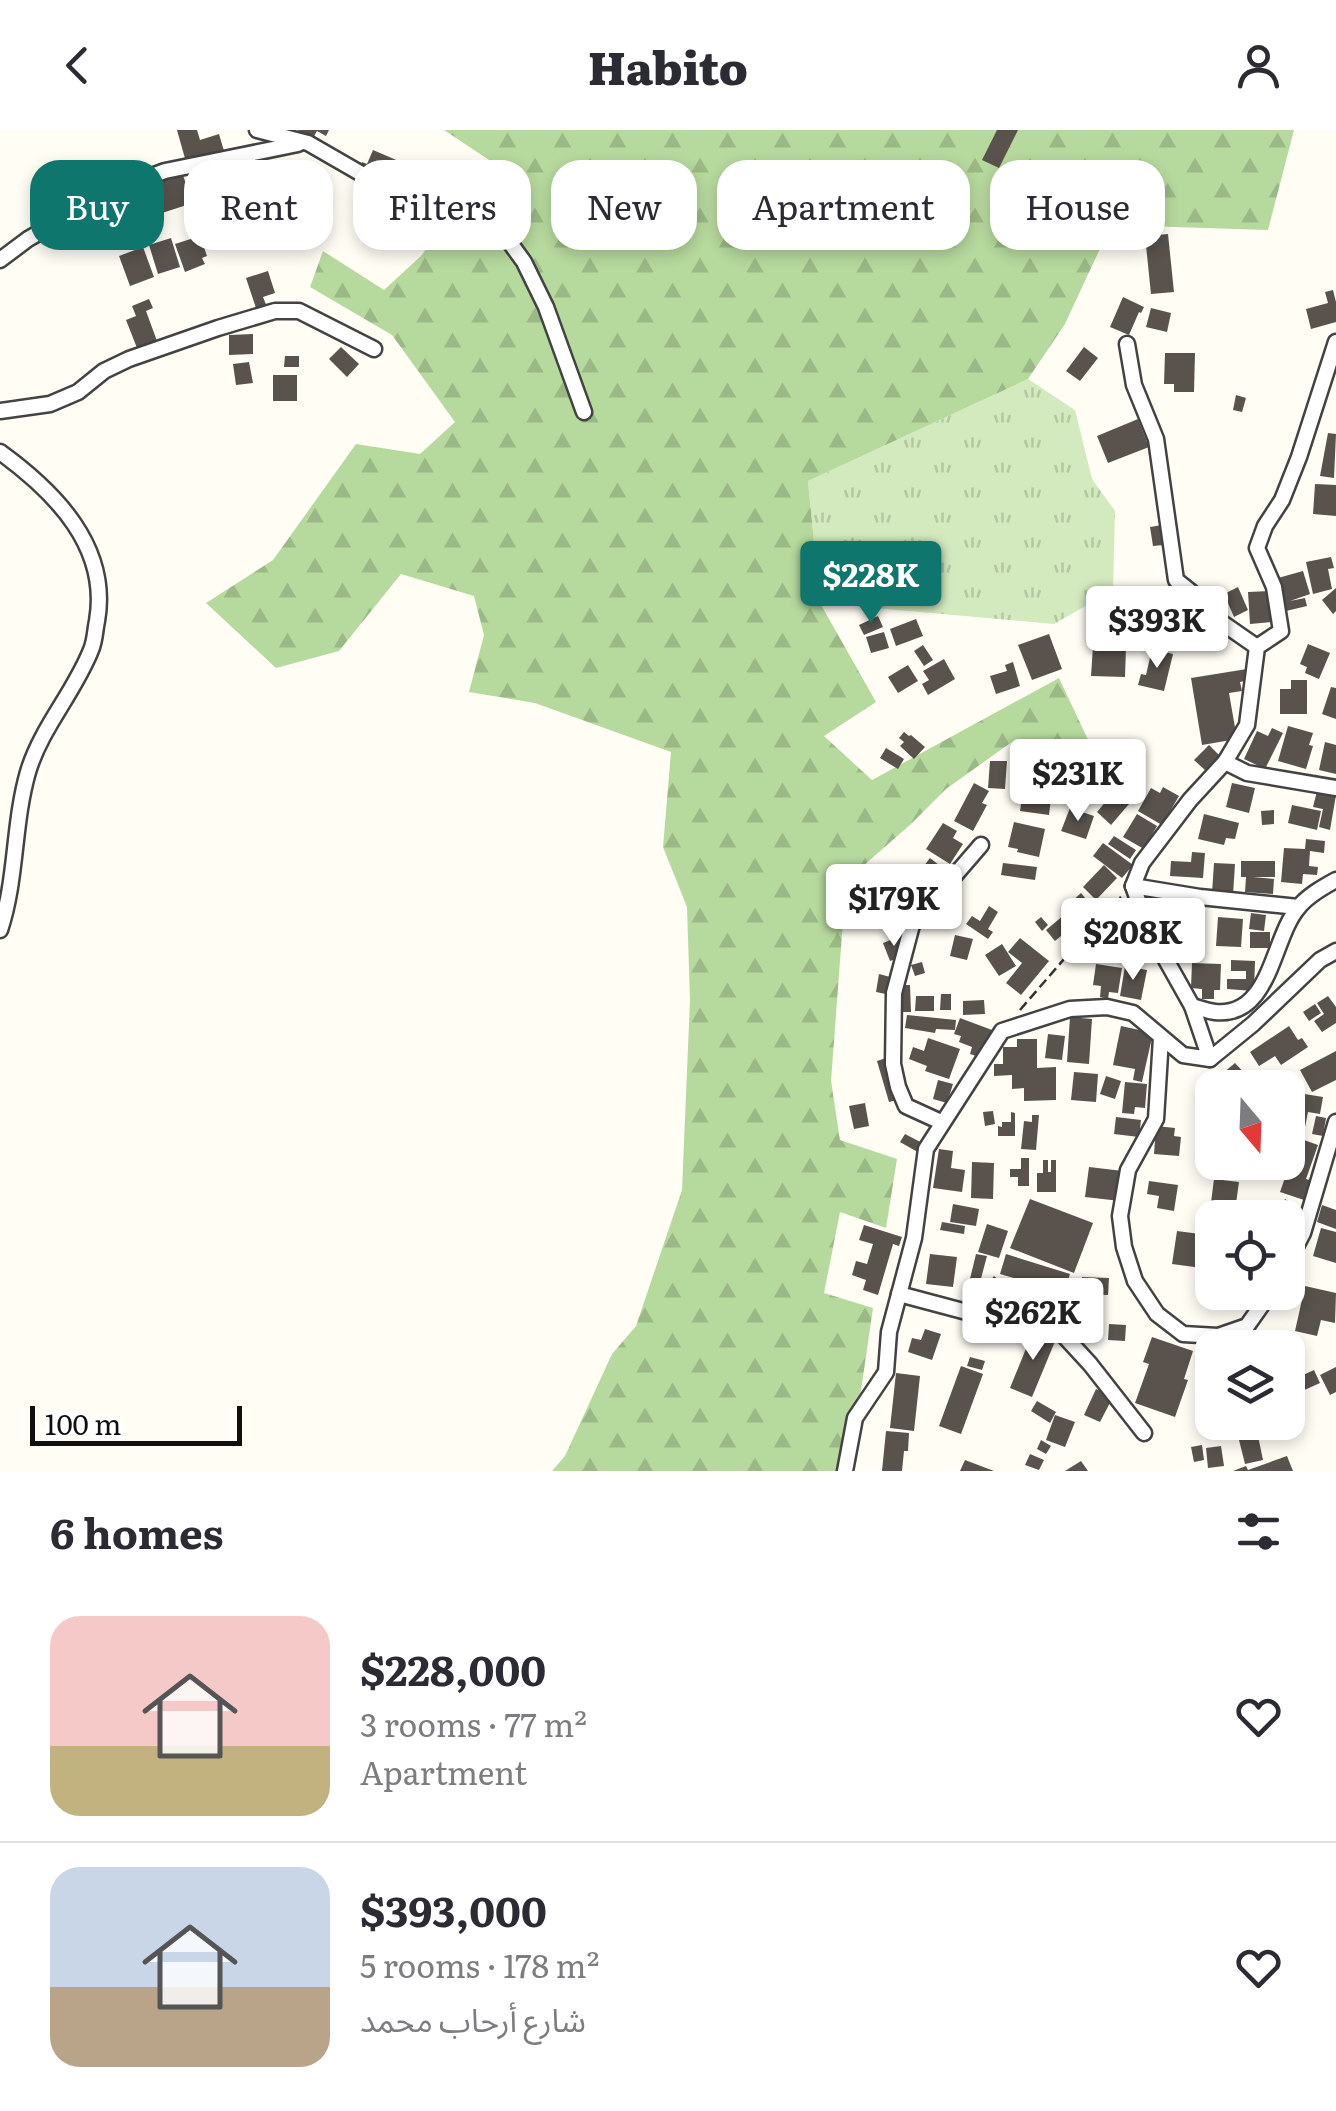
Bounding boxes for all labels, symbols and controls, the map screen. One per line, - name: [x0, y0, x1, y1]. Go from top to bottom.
- text: Habito: [588, 32, 748, 99]
- icon: back: [50, 38, 105, 93]
- icon: person: [1231, 38, 1286, 93]
- chip: Buy: [30, 160, 164, 250]
- chip: Rent: [184, 160, 333, 250]
- chip: Filters: [353, 160, 531, 250]
- chip: New: [551, 160, 697, 250]
- chip: Apartment: [717, 160, 970, 250]
- chip: House: [990, 160, 1165, 250]
- pin: $228K: [801, 541, 941, 626]
- text: $228K: [822, 549, 920, 597]
- pin: $393K: [1087, 586, 1227, 671]
- text: $393K: [1108, 594, 1206, 642]
- pin: $231K: [1008, 739, 1148, 824]
- text: $231K: [1032, 747, 1124, 795]
- pin: $179K: [824, 864, 964, 949]
- text: $179K: [848, 872, 940, 920]
- pin: $208K: [1063, 898, 1203, 983]
- text: $208K: [1083, 906, 1183, 954]
- north arrow: [1195, 1070, 1305, 1180]
- map controls: [1195, 1070, 1305, 1440]
- button: locate: [1195, 1200, 1305, 1310]
- pin: $262K: [963, 1278, 1103, 1363]
- text: $262K: [984, 1286, 1082, 1334]
- button: layers: [1195, 1330, 1305, 1440]
- scale bar: [30, 1401, 242, 1446]
- text: 100 m: [45, 1402, 122, 1444]
- text: 6 homes: [50, 1500, 224, 1562]
- icon: filters: [1231, 1504, 1286, 1559]
- text: $228,000: [360, 1637, 546, 1699]
- icon: home: [130, 1656, 250, 1776]
- icon: heart: [1231, 1689, 1286, 1744]
- text: 3 rooms · 77 m²: [360, 1699, 587, 1747]
- text: Apartment: [360, 1747, 527, 1795]
- text: $393,000: [360, 1878, 547, 1940]
- icon: home: [130, 1907, 250, 2027]
- text: 5 rooms · 178 m²: [360, 1940, 599, 1988]
- icon: heart: [1231, 1940, 1286, 1995]
- text: شارع أرحاب محمد: [360, 1994, 586, 2042]

